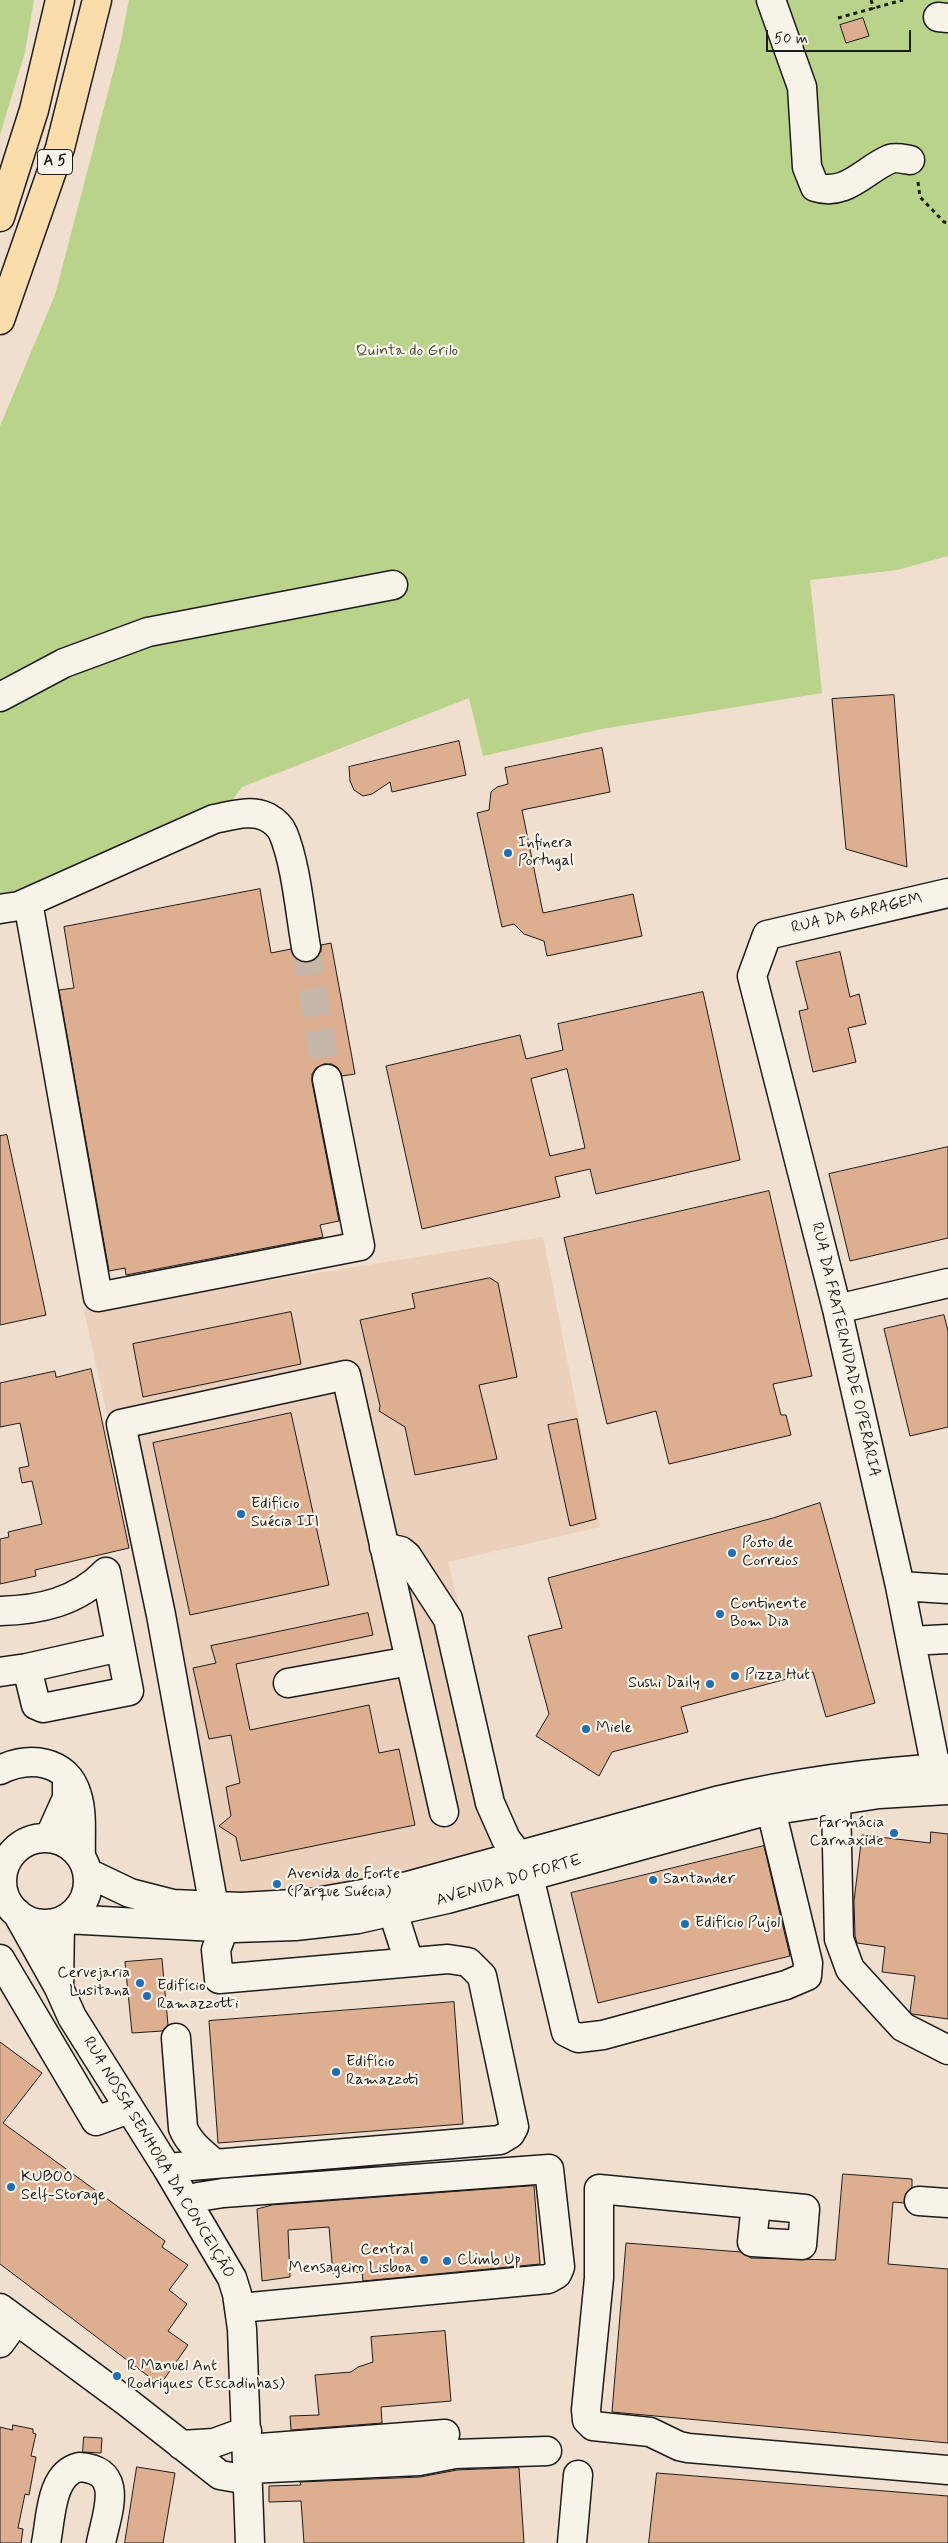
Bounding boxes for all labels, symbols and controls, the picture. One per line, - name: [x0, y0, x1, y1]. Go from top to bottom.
- scale bar: [768, 20, 913, 52]
- text: 50 m: [774, 29, 808, 49]
- road number: A 5: [38, 150, 72, 174]
- park label: Quinta do Grilo: [356, 342, 458, 362]
- place label: Infinera Portugal: [518, 834, 574, 872]
- marker: Infinera Portugal: [502, 847, 514, 859]
- street label: RUA DA GARAGEM: [790, 890, 924, 938]
- street label: RUA DA FRATERNIDADE OPERÁRIA: [806, 1221, 884, 1479]
- place label: Edifício Suécia III: [251, 1495, 319, 1533]
- marker: Edifício Suécia III: [235, 1508, 247, 1520]
- place label: Posto de Correios: [742, 1534, 798, 1572]
- marker: Posto de Correios: [726, 1547, 738, 1559]
- place label: Continente Bom Dia: [730, 1595, 807, 1633]
- marker: Continente Bom Dia: [714, 1608, 726, 1620]
- place label: Pizza Hut: [745, 1666, 810, 1686]
- marker: Pizza Hut: [729, 1670, 741, 1682]
- place label: Sushi Daily: [628, 1674, 700, 1694]
- marker: Sushi Daily: [704, 1678, 716, 1690]
- place label: Miele: [596, 1719, 632, 1739]
- marker: Miele: [580, 1723, 592, 1735]
- place label: Farmácia Carnaxide: [810, 1814, 884, 1852]
- marker: Farmácia Carnaxide: [888, 1827, 900, 1839]
- street label: AVENIDA DO FORTE: [434, 1851, 584, 1911]
- place label: Avenida do Forte (Parque Suécia): [287, 1865, 400, 1903]
- place label: Santander: [663, 1870, 735, 1890]
- marker: Santander: [647, 1874, 659, 1886]
- marker: Avenida do Forte (Parque Suécia): [271, 1878, 283, 1890]
- place label: Edifício Pujol: [695, 1914, 780, 1934]
- marker: Edifício Pujol: [679, 1918, 691, 1930]
- place label: Cervejaria Lusitana: [57, 1964, 130, 2002]
- marker: Cervejaria Lusitana: [134, 1977, 146, 1989]
- place label: Edifício Ramazzotti: [157, 1977, 239, 2015]
- marker: Edifício Ramazzotti: [141, 1990, 153, 2002]
- street label: RUA NOSSA SENHORA DA CONCEIÇÃO: [78, 2034, 238, 2282]
- place label: Edifício Ramazzoti: [346, 2053, 418, 2091]
- marker: Edifício Ramazzoti: [330, 2066, 342, 2078]
- place label: KUBOO Self-Storage: [21, 2168, 105, 2206]
- marker: KUBOO Self-Storage: [5, 2181, 17, 2193]
- place label: Central Mensageiro Lisboa: [289, 2241, 414, 2279]
- place label: Climb Up: [457, 2251, 521, 2271]
- marker: Central Mensageiro Lisboa: [418, 2254, 430, 2266]
- marker: Climb Up: [441, 2255, 453, 2267]
- place label: R Manuel Ant Rodrigues (Escadinhas): [127, 2357, 285, 2395]
- marker: R Manuel Ant Rodrigues (Escadinhas): [111, 2370, 123, 2382]

